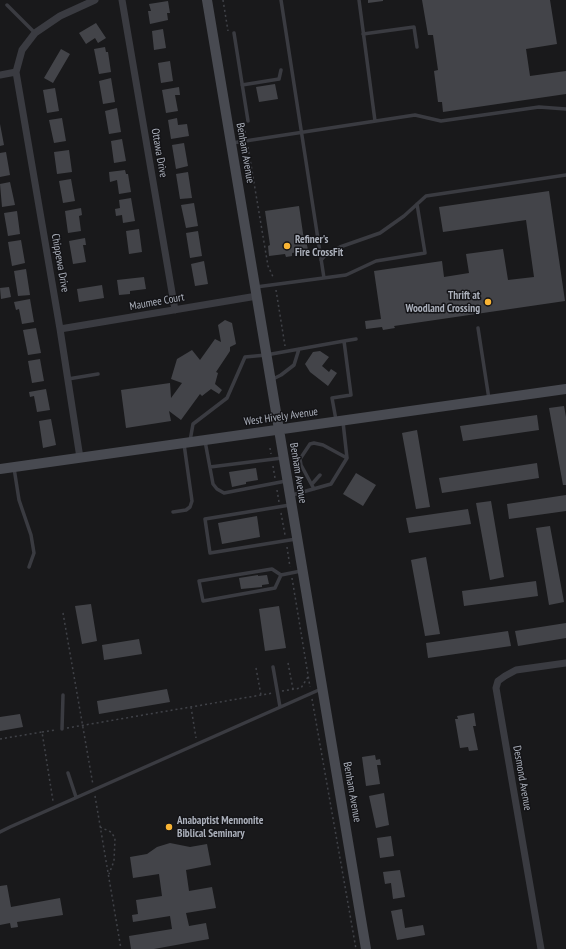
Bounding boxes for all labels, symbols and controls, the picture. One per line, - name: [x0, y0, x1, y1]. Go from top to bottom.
- street label: Benham Avenue: [233, 122, 257, 184]
- street label: Ottawa Drive: [148, 127, 170, 179]
- street label: Chippewa Drive: [48, 233, 72, 293]
- place label: Refiner's Fire CrossFit: [295, 233, 343, 259]
- marker: Refiner's Fire CrossFit: [282, 241, 292, 251]
- place label: Thrift at Woodland Crossing: [406, 289, 480, 315]
- street label: Maumee Court: [129, 291, 185, 313]
- marker: Thrift at Woodland Crossing: [483, 297, 493, 307]
- street label: West Hively Avenue: [243, 405, 319, 429]
- street label: Benham Avenue: [287, 442, 309, 504]
- street label: Desmond Avenue: [510, 745, 534, 811]
- street label: Benham Avenue: [340, 761, 364, 823]
- place label: Anabaptist Mennonite Biblical Seminary: [177, 814, 263, 840]
- marker: Anabaptist Mennonite Biblical Seminary: [164, 822, 174, 832]

